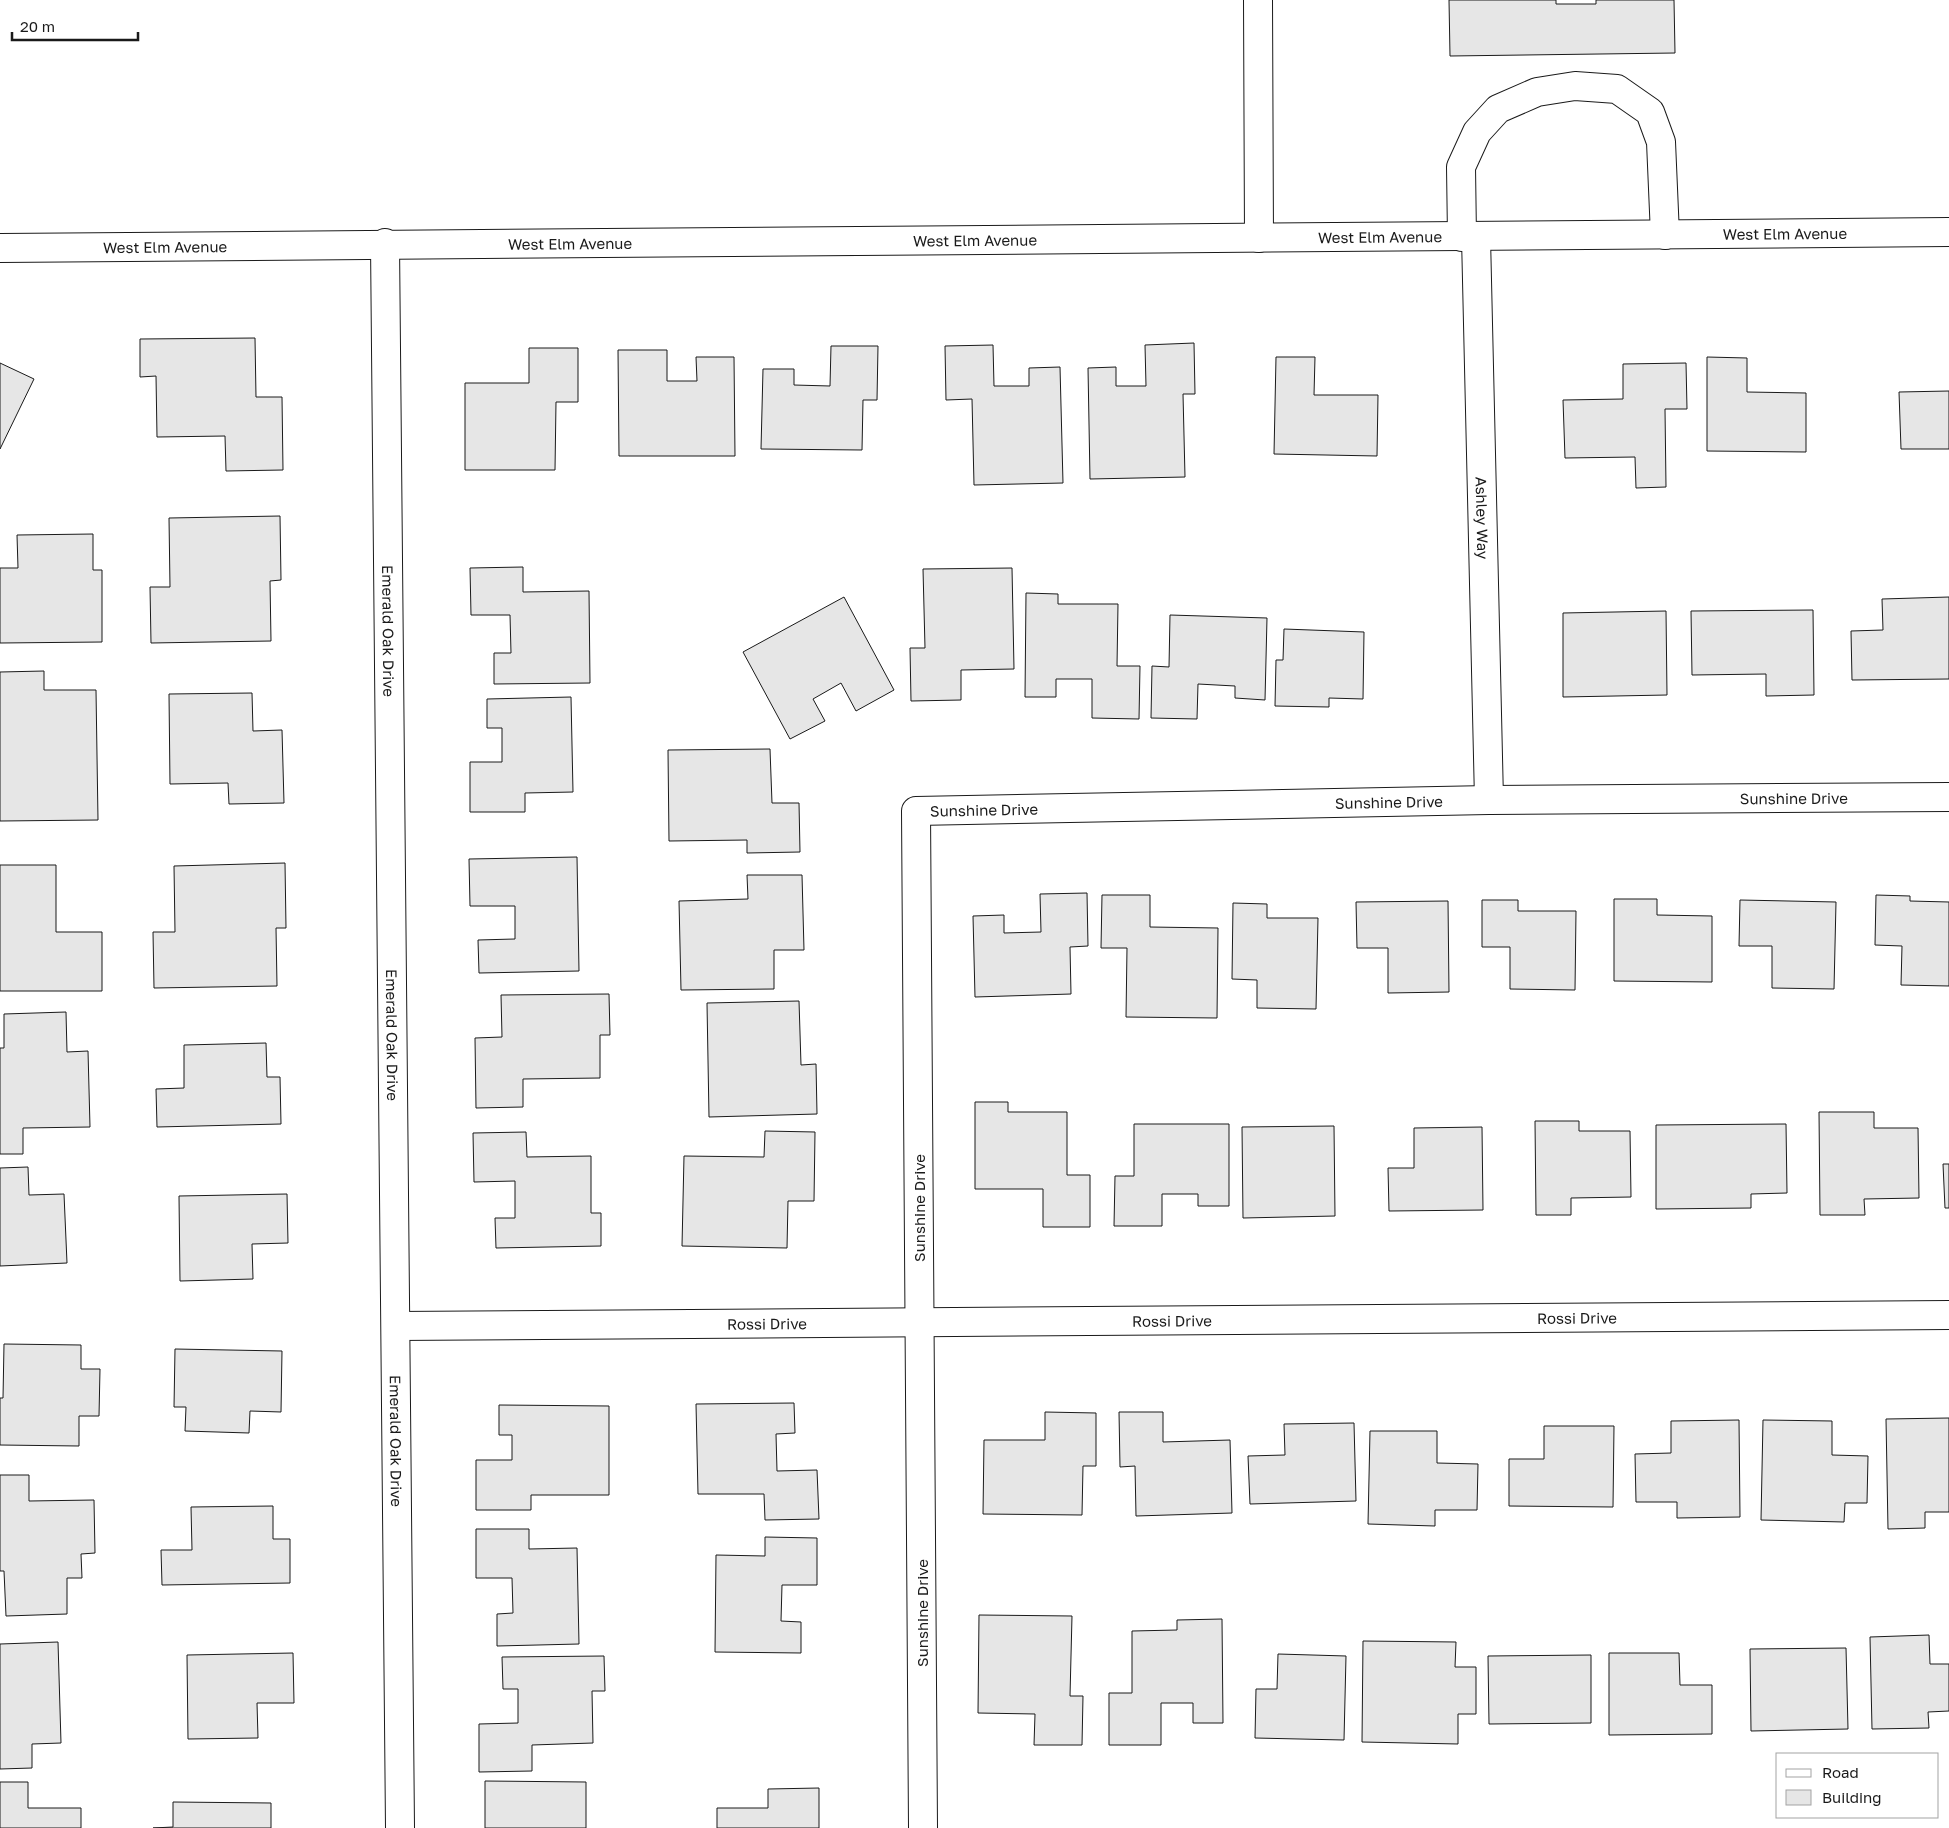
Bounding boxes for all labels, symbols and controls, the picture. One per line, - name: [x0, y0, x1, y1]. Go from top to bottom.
- scale bar: [12, 10, 139, 42]
- text: 20 m: [20, 17, 55, 35]
- street label: West Elm Avenue: [1723, 224, 1847, 243]
- street label: West Elm Avenue: [1318, 227, 1442, 246]
- street label: West Elm Avenue: [913, 230, 1037, 250]
- street label: West Elm Avenue: [508, 234, 632, 253]
- street label: West Elm Avenue: [103, 237, 227, 256]
- street label: Ashley Way: [1473, 476, 1492, 560]
- street label: Emerald Oak Drive: [379, 565, 398, 697]
- street label: Sunshine Drive: [1740, 789, 1848, 807]
- street label: Sunshine Drive: [1335, 792, 1443, 812]
- street label: Sunshine Drive: [930, 800, 1038, 820]
- street label: Emerald Oak Drive: [383, 969, 402, 1101]
- street label: Sunshine Drive: [910, 1154, 928, 1262]
- street label: Rossi Drive: [1537, 1308, 1617, 1327]
- street label: Rossi Drive: [1132, 1311, 1212, 1330]
- street label: Rossi Drive: [727, 1314, 807, 1333]
- street label: Emerald Oak Drive: [387, 1375, 406, 1507]
- street label: Sunshine Drive: [913, 1559, 931, 1667]
- legend: [1776, 1753, 1939, 1818]
- text: Road: [1822, 1763, 1859, 1781]
- text: Building: [1822, 1788, 1882, 1806]

